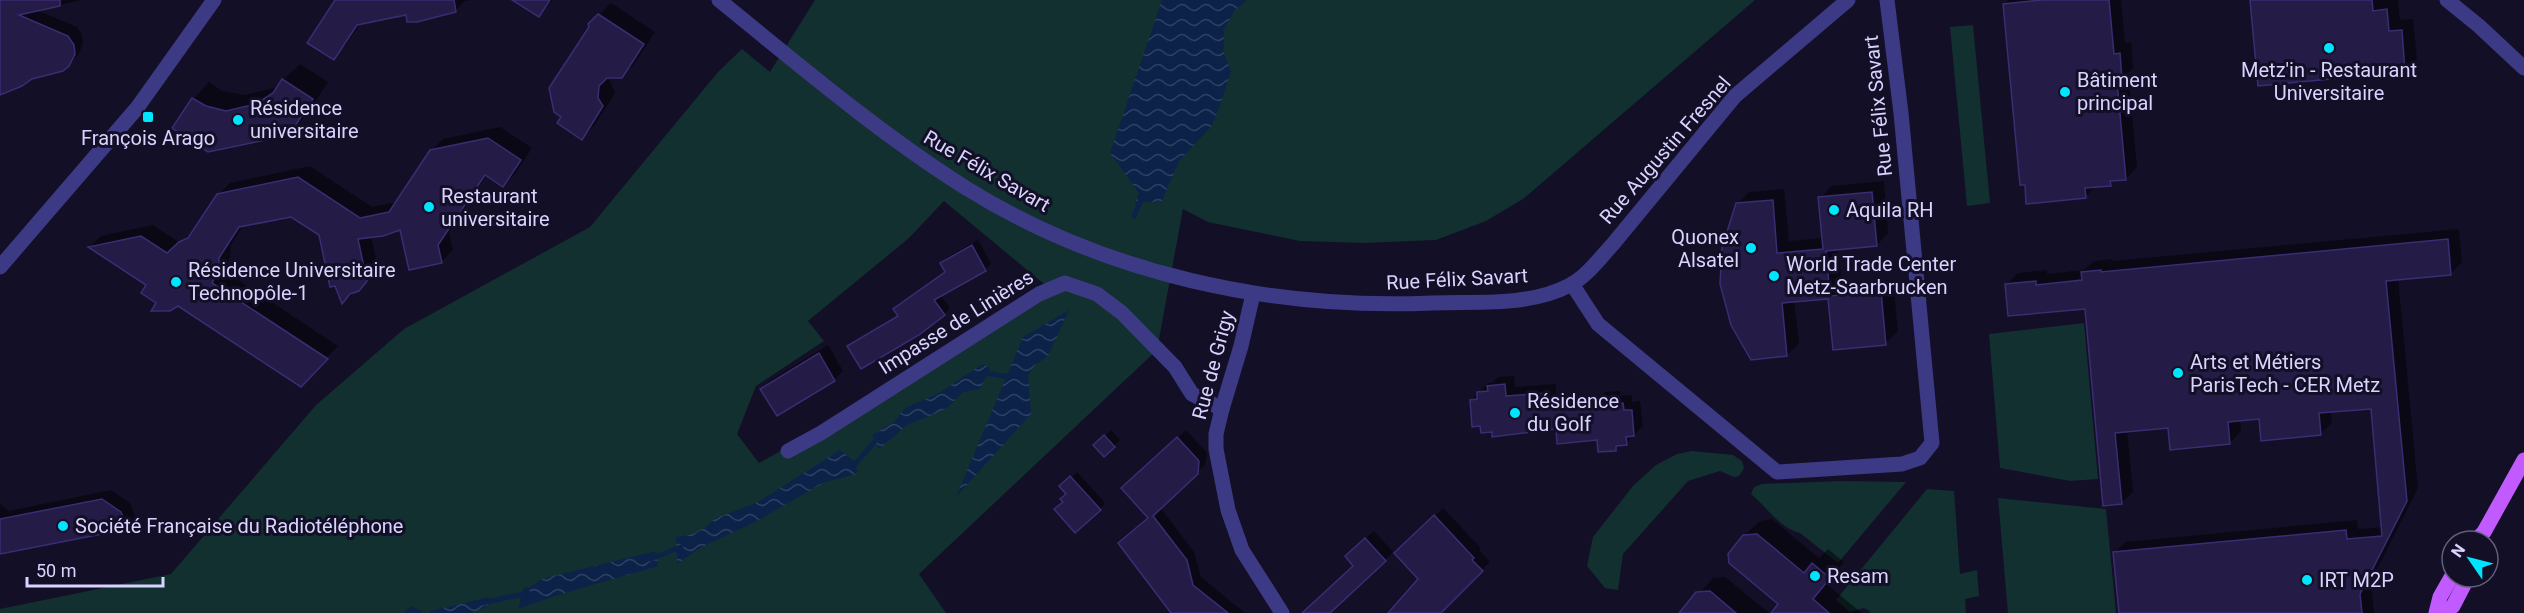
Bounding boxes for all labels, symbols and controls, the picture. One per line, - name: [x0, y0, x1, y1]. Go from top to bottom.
- street label: Rue Félix Savart: [1859, 34, 1897, 178]
- marker: Metz'in - Restaurant Universitaire: [2322, 41, 2336, 55]
- place label: Metz'in - Restaurant Universitaire: [2241, 58, 2417, 105]
- place label: Bâtiment principal: [2077, 68, 2157, 115]
- street label: Rue Augustin Fresnel: [1594, 71, 1736, 229]
- marker: Bâtiment principal: [2058, 85, 2072, 99]
- place label: Résidence universitaire: [250, 96, 359, 143]
- marker: François Arago: [141, 110, 155, 124]
- marker: Résidence universitaire: [231, 113, 245, 127]
- street label: Rue Félix Savart: [920, 125, 1054, 217]
- place label: François Arago: [81, 126, 215, 150]
- place label: Restaurant universitaire: [441, 184, 550, 231]
- place label: Aquila RH: [1846, 198, 1934, 222]
- marker: Restaurant universitaire: [422, 200, 436, 214]
- marker: Aquila RH: [1827, 203, 1841, 217]
- place label: Quonex Alsatel: [1671, 225, 1739, 272]
- marker: Quonex Alsatel: [1744, 241, 1758, 255]
- place label: World Trade Center Metz-Saarbrucken: [1786, 252, 1956, 299]
- place label: Résidence Universitaire Technopôle-1: [188, 258, 396, 305]
- street label: Rue Félix Savart: [1386, 263, 1528, 295]
- street label: Impasse de Linières: [874, 265, 1038, 379]
- marker: World Trade Center Metz-Saarbrucken: [1767, 269, 1781, 283]
- marker: Résidence Universitaire Technopôle-1: [169, 275, 183, 289]
- street label: Rue de Grigy: [1187, 307, 1239, 422]
- place label: Arts et Métiers ParisTech - CER Metz: [2190, 350, 2380, 397]
- marker: Arts et Métiers ParisTech - CER Metz: [2171, 366, 2185, 380]
- place label: Résidence du Golf: [1527, 389, 1619, 436]
- marker: Résidence du Golf: [1508, 406, 1522, 420]
- place label: Société Française du Radiotéléphone: [75, 514, 403, 538]
- marker: Société Française du Radiotéléphone: [56, 519, 70, 533]
- north arrow: [2440, 529, 2500, 589]
- text: N: [2447, 541, 2469, 561]
- scale bar: [27, 550, 164, 588]
- text: 50 m: [36, 560, 76, 581]
- place label: Resam: [1827, 564, 1889, 588]
- place label: IRT M2P: [2319, 568, 2394, 592]
- marker: Resam: [1808, 569, 1822, 583]
- marker: IRT M2P: [2300, 573, 2314, 587]

